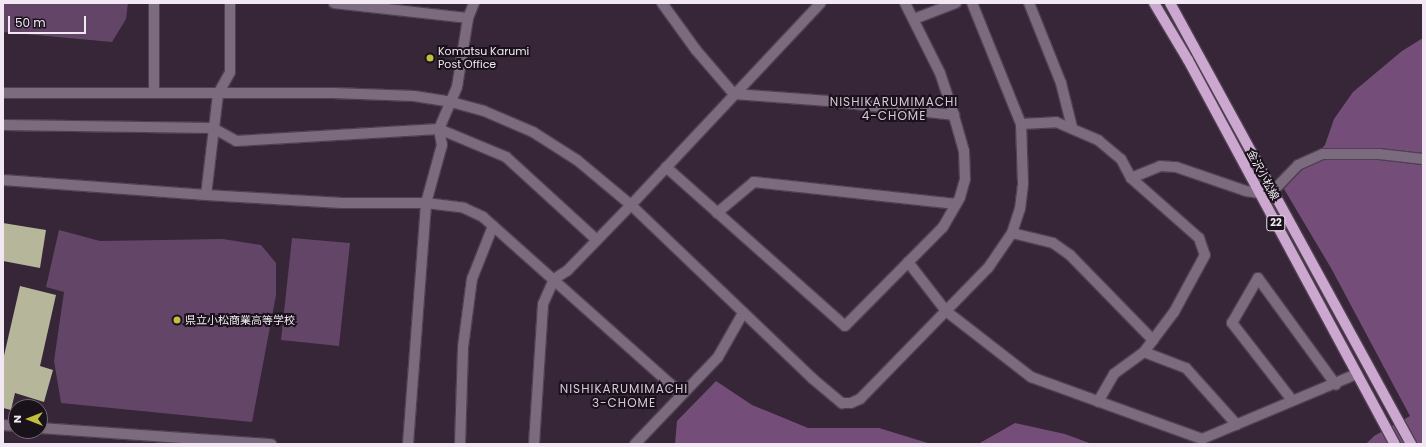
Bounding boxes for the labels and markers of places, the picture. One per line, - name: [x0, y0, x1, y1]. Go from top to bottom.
- place label: Komatsu Karumi Post Office: [438, 45, 529, 71]
- marker: Komatsu Karumi Post Office: [425, 53, 435, 63]
- place label: 県立小松商業高等学校: [185, 313, 295, 327]
- marker: 県立小松商業高等学校: [172, 315, 182, 325]

